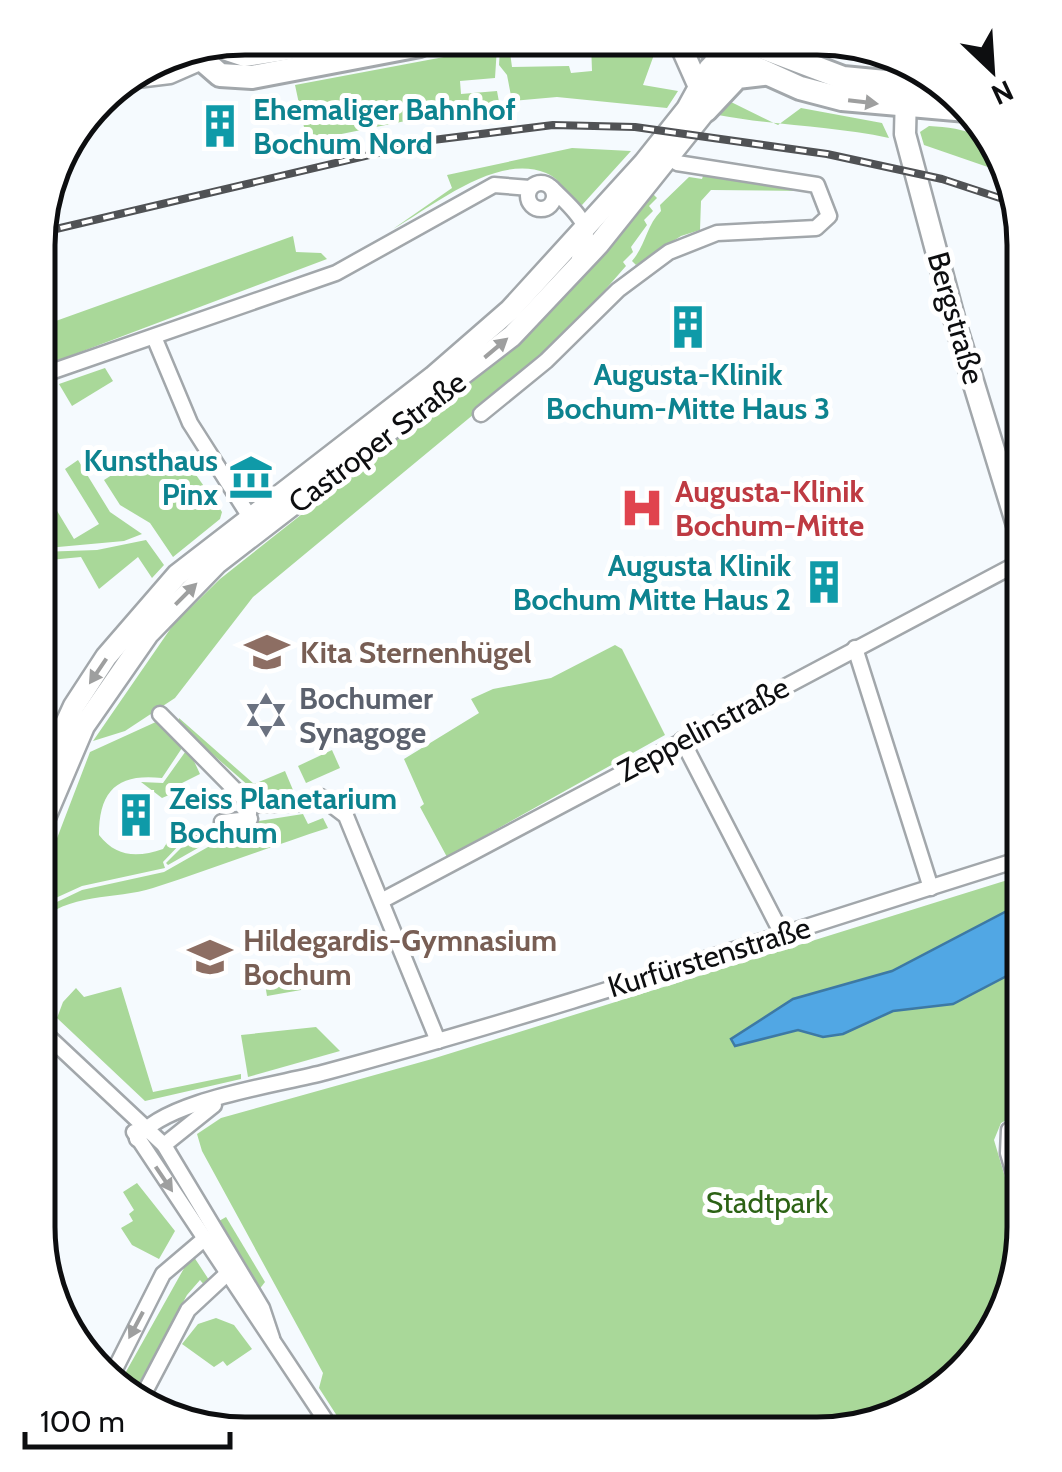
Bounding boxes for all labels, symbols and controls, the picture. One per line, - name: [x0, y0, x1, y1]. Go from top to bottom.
- north arrow: [942, 20, 1042, 120]
- text: N: [986, 73, 1019, 112]
- place label: Ehemaliger Bahnhof Bochum Nord: [253, 91, 516, 162]
- one-way arrow: [847, 94, 879, 110]
- building icon: Ehemaliger Bahnhof Bochum Nord: [196, 102, 244, 150]
- street label: Bergstraße: [919, 247, 993, 389]
- building icon: Augusta-Klinik Bochum-Mitte Haus 3: [664, 303, 712, 351]
- one-way arrow: [484, 338, 509, 360]
- place label: Augusta-Klinik Bochum-Mitte Haus 3: [546, 356, 830, 427]
- street label: Castroper Straße: [281, 363, 473, 521]
- place label: Kunsthaus Pinx: [83, 442, 218, 513]
- museum icon: Kunsthaus Pinx: [227, 453, 275, 501]
- place label: Augusta-Klinik Bochum-Mitte: [675, 473, 865, 544]
- hospital icon: Augusta-Klinik Bochum-Mitte: [618, 484, 666, 532]
- place label: Augusta Klinik Bochum Mitte Haus 2: [513, 547, 791, 618]
- building icon: Augusta Klinik Bochum Mitte Haus 2: [800, 558, 848, 606]
- one-way arrow: [174, 583, 197, 607]
- school or university icon: Kita Sternenhügel: [243, 628, 291, 676]
- place label: Kita Sternenhügel: [300, 634, 531, 671]
- one-way arrow: [89, 657, 107, 684]
- street label: Zeppelinstraße: [611, 668, 795, 790]
- place label: Bochumer Synagoge: [299, 680, 433, 751]
- synagogue icon: Bochumer Synagoge: [242, 691, 290, 739]
- place label: Zeiss Planetarium Bochum: [169, 780, 397, 851]
- building icon: Zeiss Planetarium Bochum: [112, 791, 160, 839]
- street label: Kurfürstenstraße: [603, 909, 815, 1005]
- place label: Hildegardis-Gymnasium Bochum: [243, 922, 557, 993]
- school or university icon: Hildegardis-Gymnasium Bochum: [186, 933, 234, 981]
- one-way arrow: [154, 1166, 173, 1193]
- park label: Stadtpark: [706, 1184, 829, 1221]
- one-way arrow: [128, 1311, 145, 1340]
- scale bar: [25, 1387, 230, 1449]
- text: 100 m: [40, 1403, 125, 1440]

